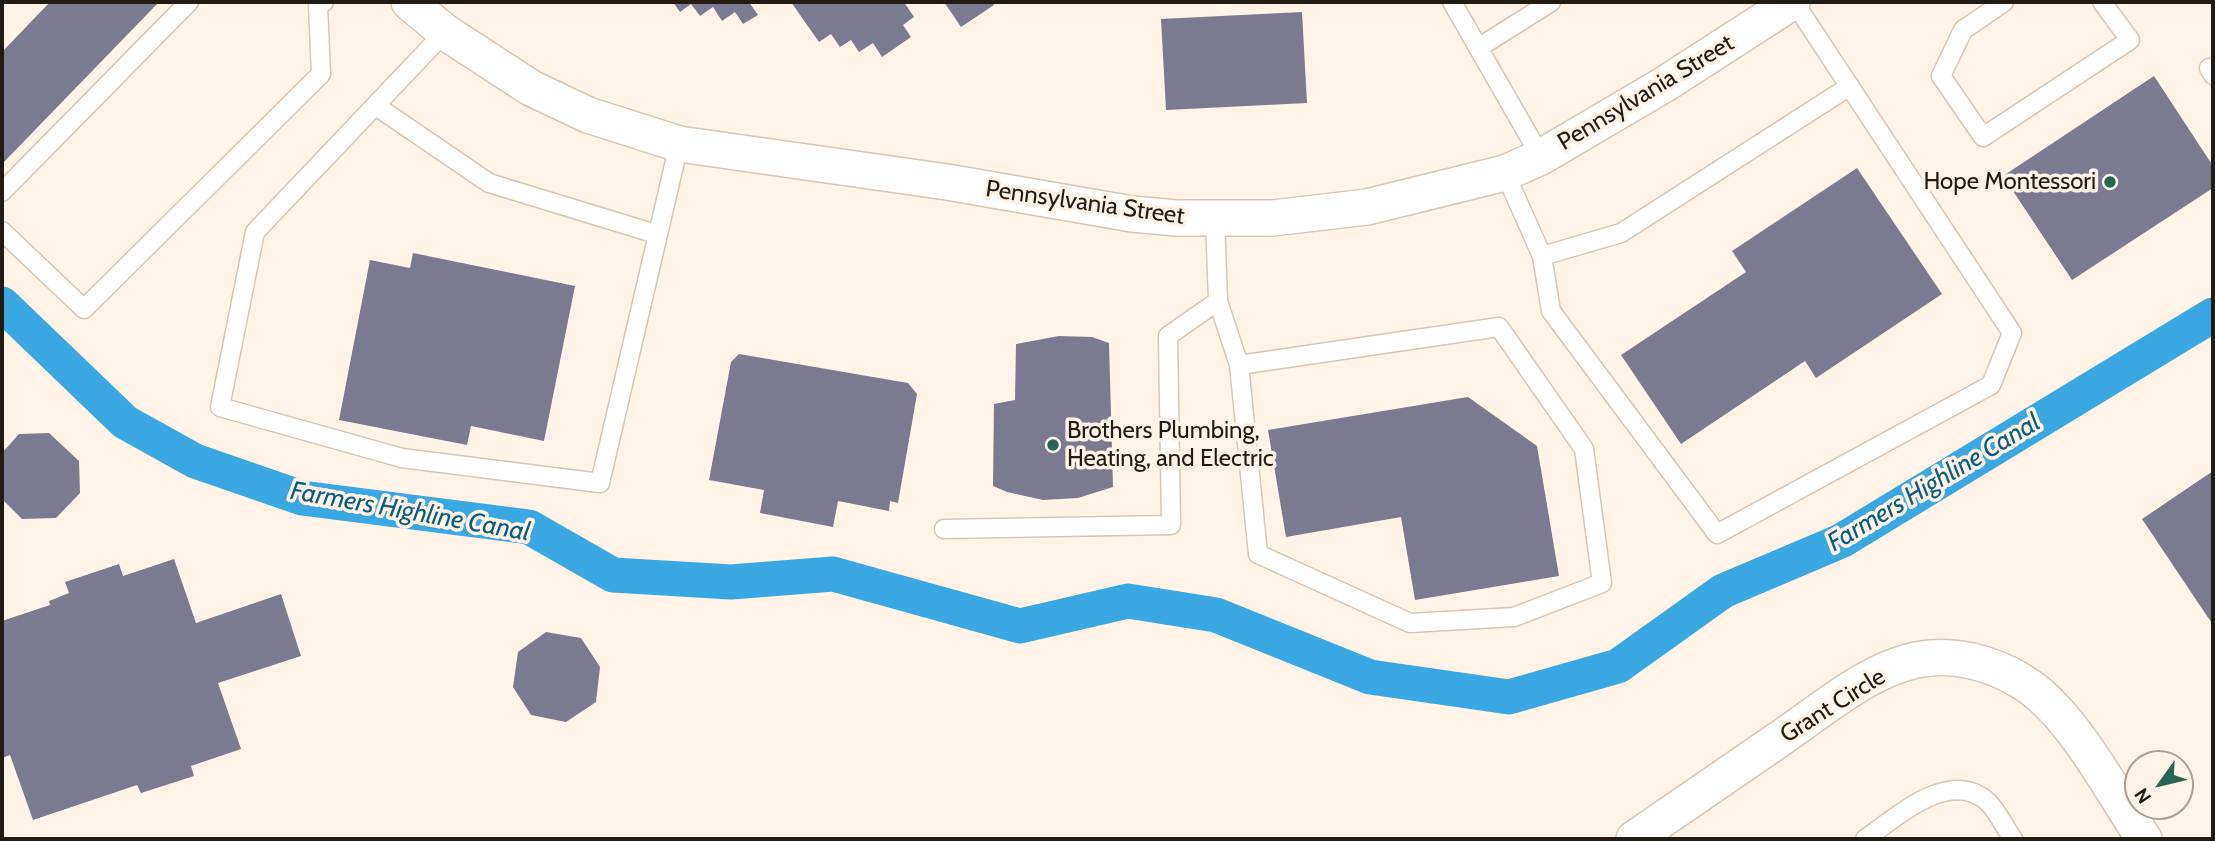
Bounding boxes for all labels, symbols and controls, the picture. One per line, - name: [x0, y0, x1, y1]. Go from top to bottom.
- street label: Pennsylvania Street: [1553, 29, 1739, 157]
- place label: Hope Montessori: [1923, 168, 2096, 196]
- marker: Hope Montessori: [2102, 174, 2118, 190]
- street label: Pennsylvania Street: [984, 175, 1186, 231]
- water label: Farmers Highline Canal: [1822, 407, 2046, 559]
- place label: Brothers Plumbing, Heating, and Electric: [1067, 417, 1274, 473]
- marker: Brothers Plumbing, Heating, and Electric: [1045, 437, 1061, 453]
- water label: Farmers Highline Canal: [288, 476, 532, 548]
- street label: Grant Circle: [1775, 662, 1891, 750]
- north arrow: [2124, 750, 2194, 820]
- text: N: [2130, 784, 2156, 808]

